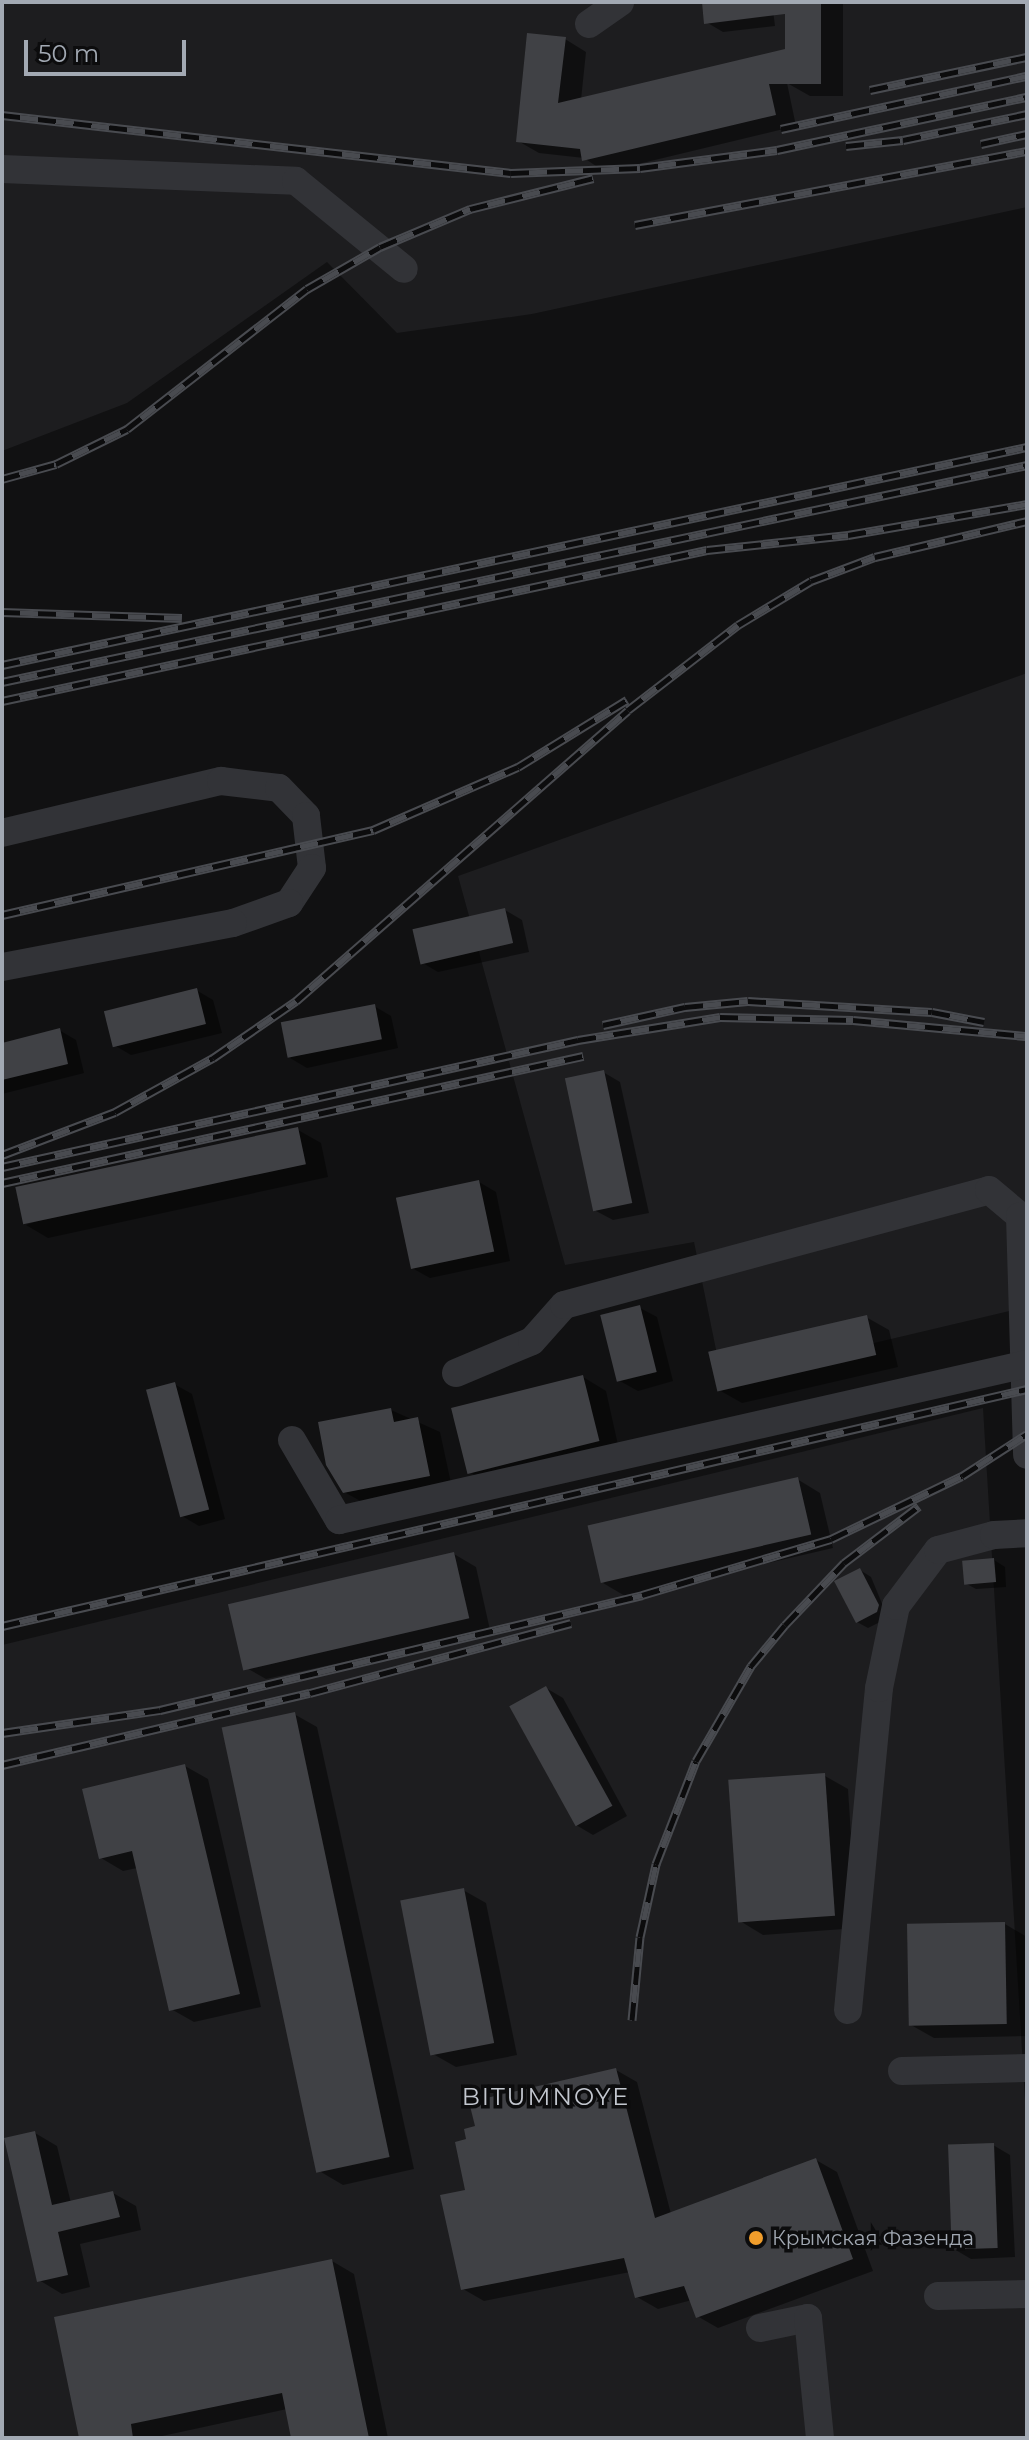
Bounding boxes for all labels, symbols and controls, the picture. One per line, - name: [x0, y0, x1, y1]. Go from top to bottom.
- scale bar: [28, 24, 190, 74]
- text: 50 m: [38, 39, 99, 68]
- district label: BITUMNOYE: [462, 2083, 630, 2111]
- place label: Крымская Фазенда: [772, 2226, 974, 2250]
- marker: Крымская Фазенда: [747, 2229, 765, 2247]

